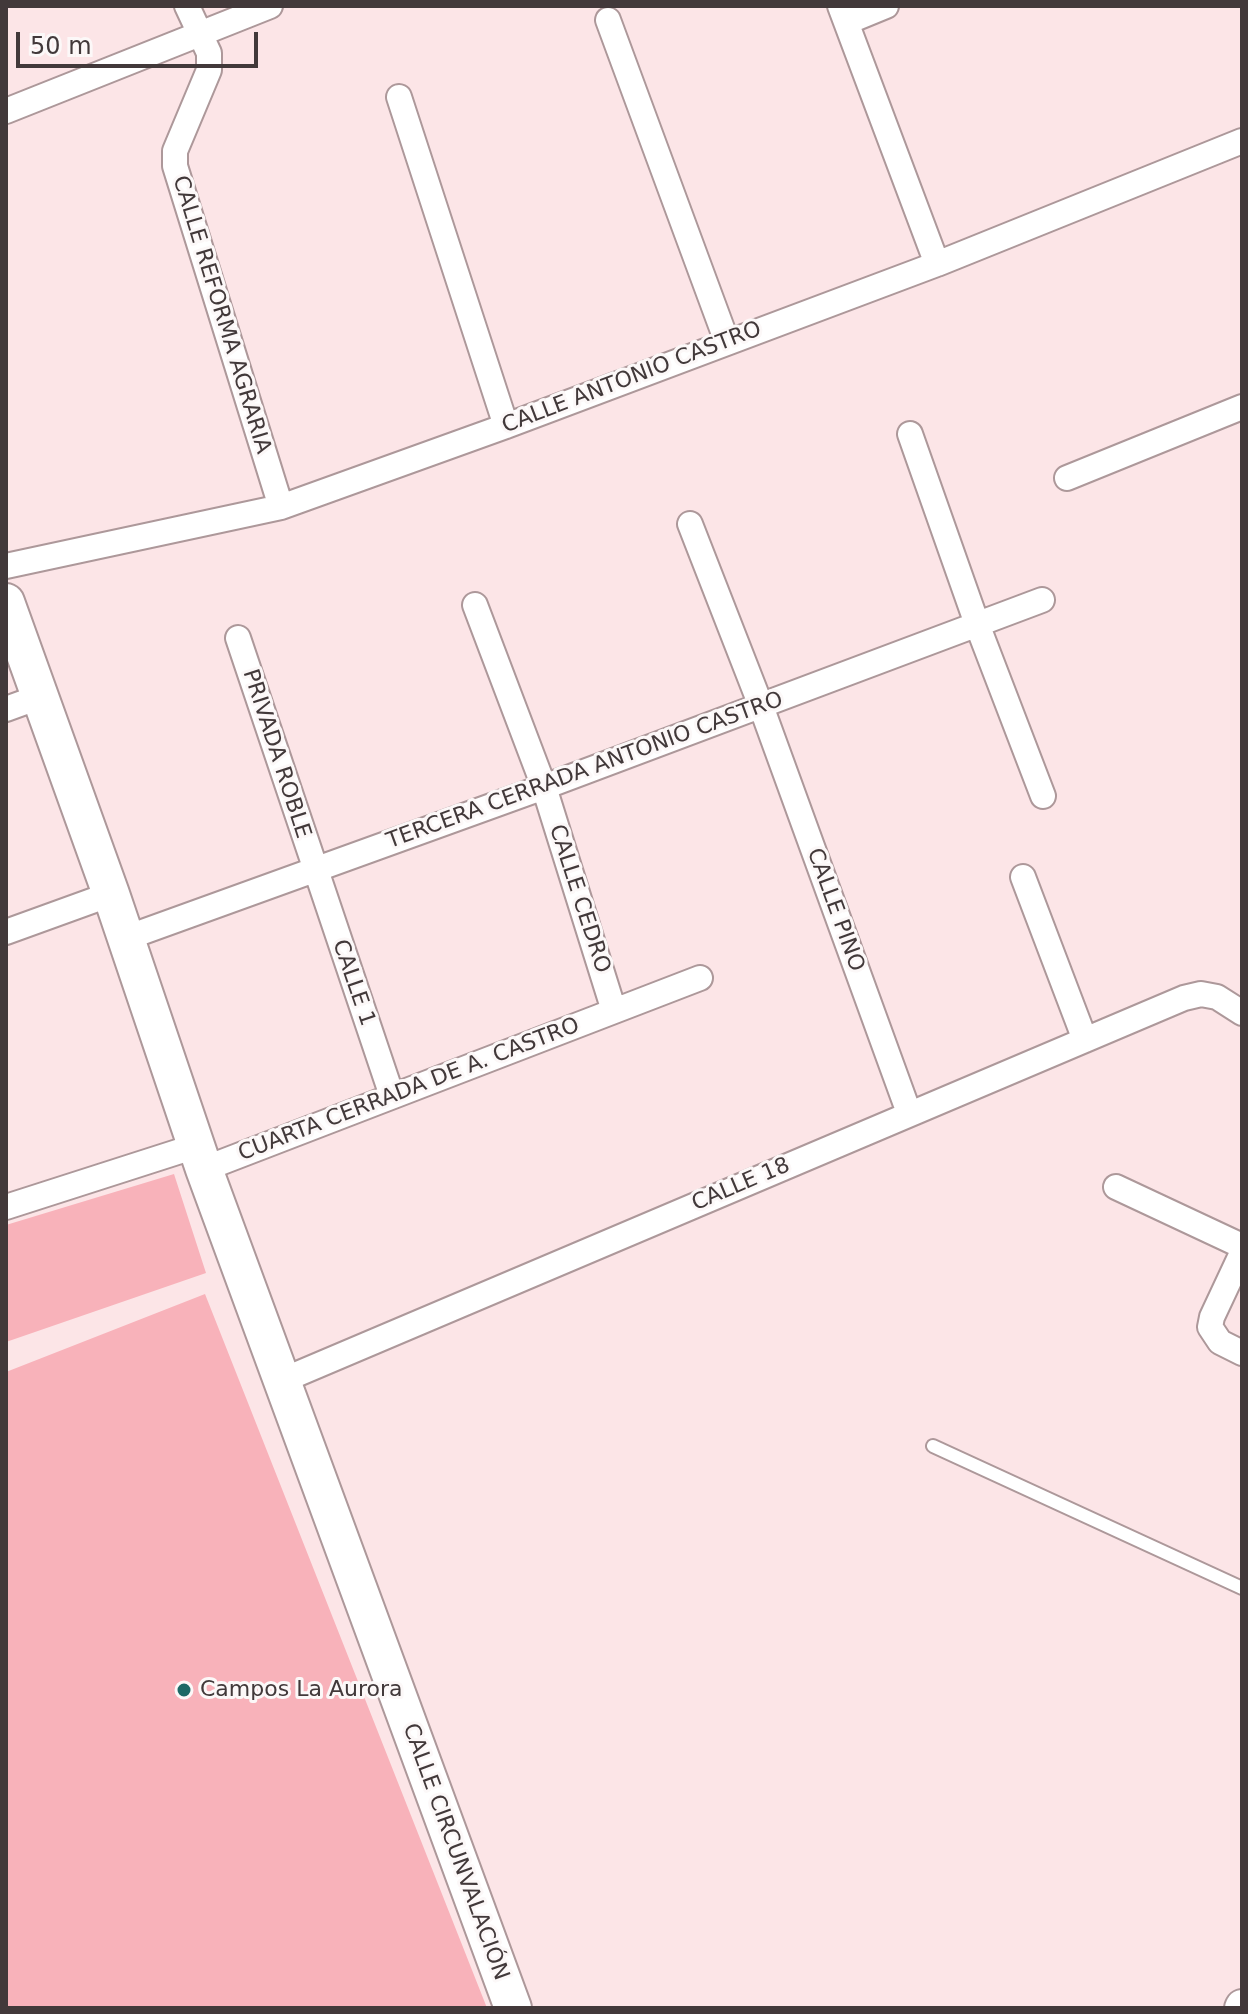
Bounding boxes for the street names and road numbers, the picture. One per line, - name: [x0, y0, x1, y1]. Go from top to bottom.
- street label: CALLE REFORMA AGRARIA: [166, 173, 276, 457]
- street label: CALLE ANTONIO CASTRO: [499, 316, 765, 440]
- street label: PRIVADA ROBLE: [236, 666, 316, 842]
- street label: TERCERA CERRADA ANTONIO CASTRO: [383, 687, 787, 855]
- street label: CALLE CEDRO: [543, 821, 615, 977]
- street label: CALLE PINO: [800, 845, 870, 975]
- street label: CALLE 1: [326, 936, 380, 1030]
- street label: CUARTA CERRADA DE A. CASTRO: [235, 1013, 583, 1167]
- street label: CALLE 18: [688, 1153, 794, 1217]
- street label: CALLE CIRCUNVALACIÓN: [396, 1720, 514, 1984]

